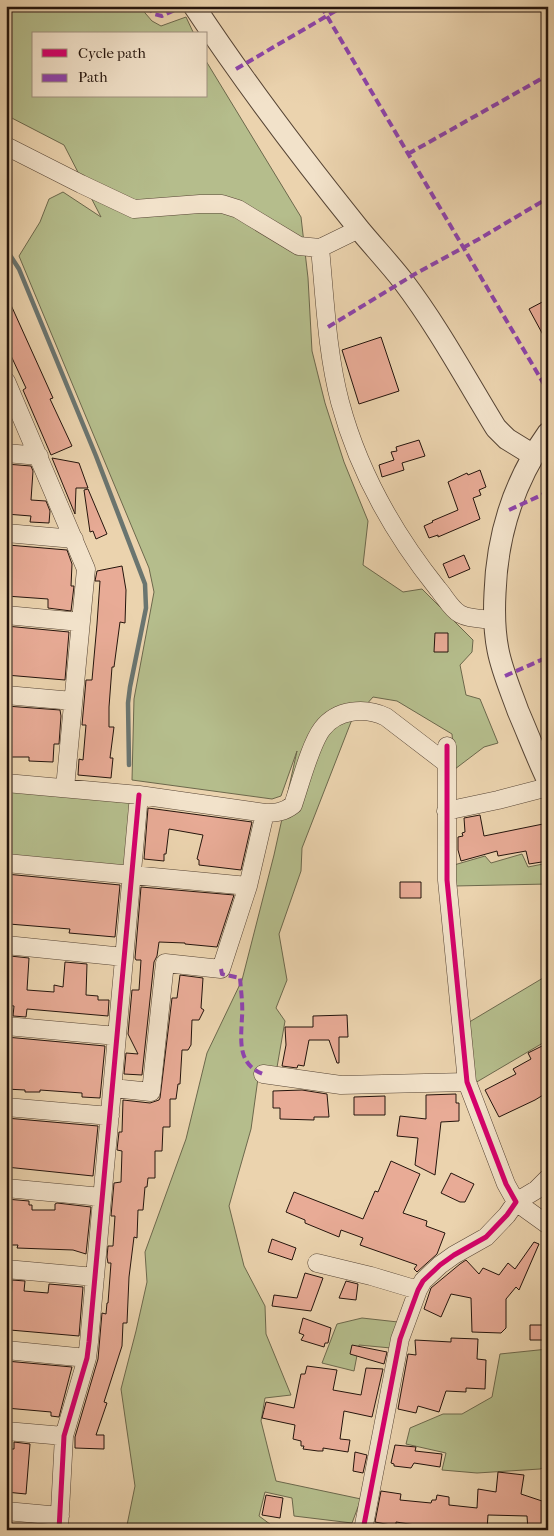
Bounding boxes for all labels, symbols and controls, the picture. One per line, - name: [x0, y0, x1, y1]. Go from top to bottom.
- legend: [32, 32, 208, 98]
- text: Cycle path: [78, 44, 146, 62]
- text: Path: [78, 68, 108, 86]

